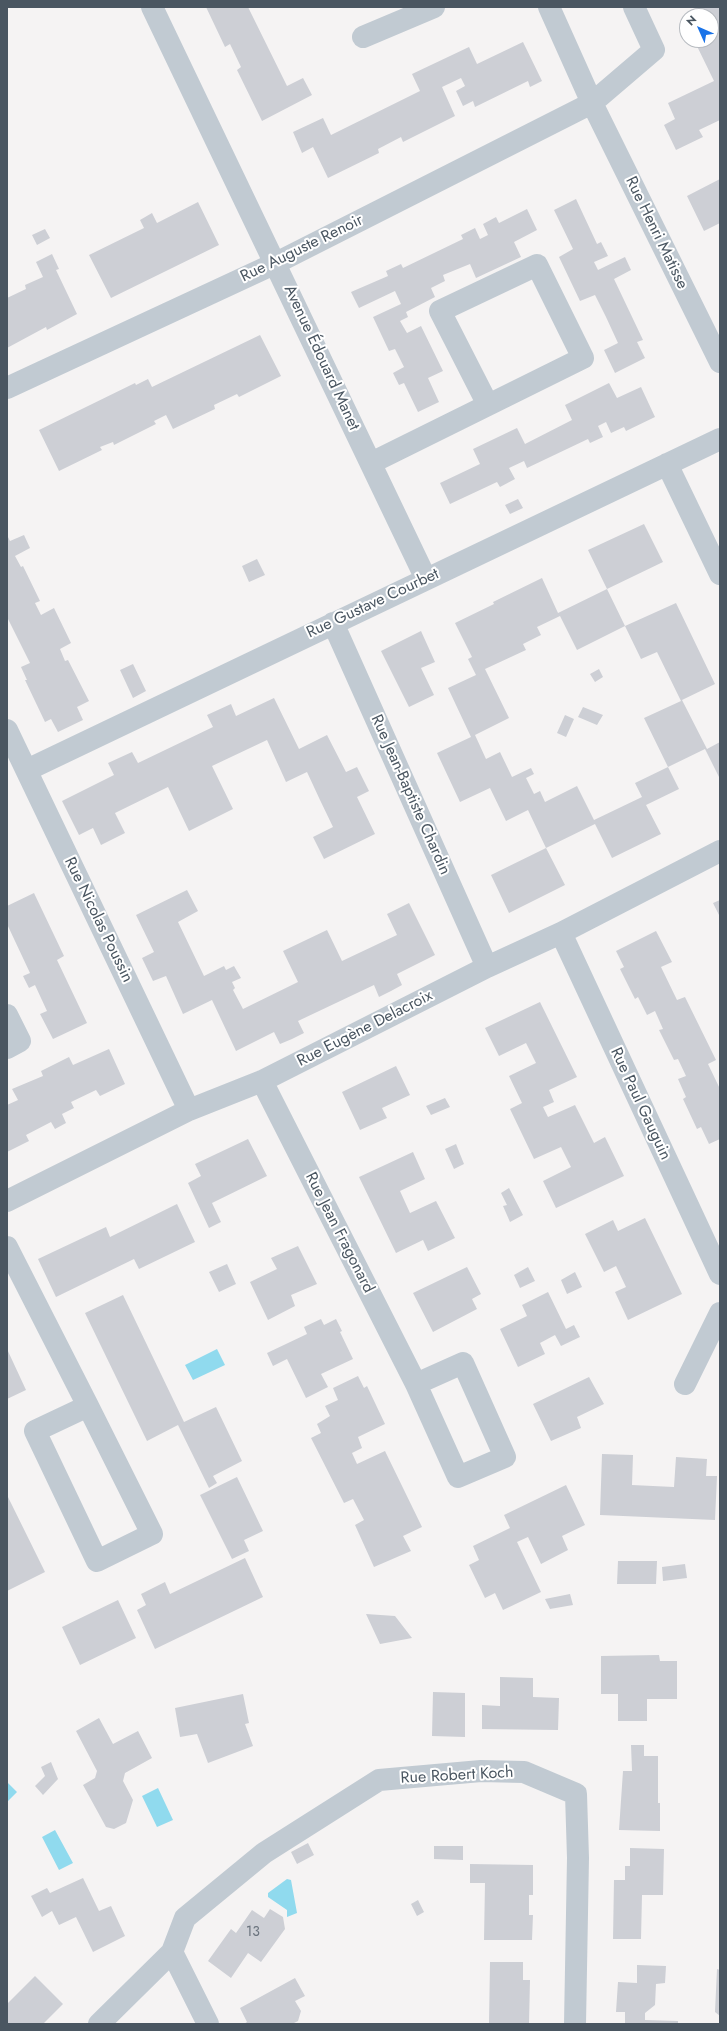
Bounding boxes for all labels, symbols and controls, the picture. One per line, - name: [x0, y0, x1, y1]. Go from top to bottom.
- north arrow: [679, 8, 719, 48]
- text: N: [682, 11, 700, 29]
- street label: Rue Henri Matisse: [620, 174, 692, 292]
- street label: Rue Auguste Renoir: [238, 211, 366, 287]
- street label: Avenue Édouard Manet: [279, 282, 363, 434]
- street label: Rue Gustave Courbet: [304, 565, 442, 643]
- street label: Rue Jean-Baptiste Chardin: [366, 712, 454, 878]
- street label: Rue Nicolas Poussin: [59, 854, 137, 986]
- street label: Rue Eugène Delacroix: [294, 987, 436, 1071]
- street label: Rue Paul Gauguin: [606, 1045, 674, 1163]
- street label: Rue Jean Fragonard: [300, 1169, 378, 1297]
- street label: Rue Robert Koch: [400, 1763, 514, 1789]
- house number: 13: [246, 1925, 260, 1941]

